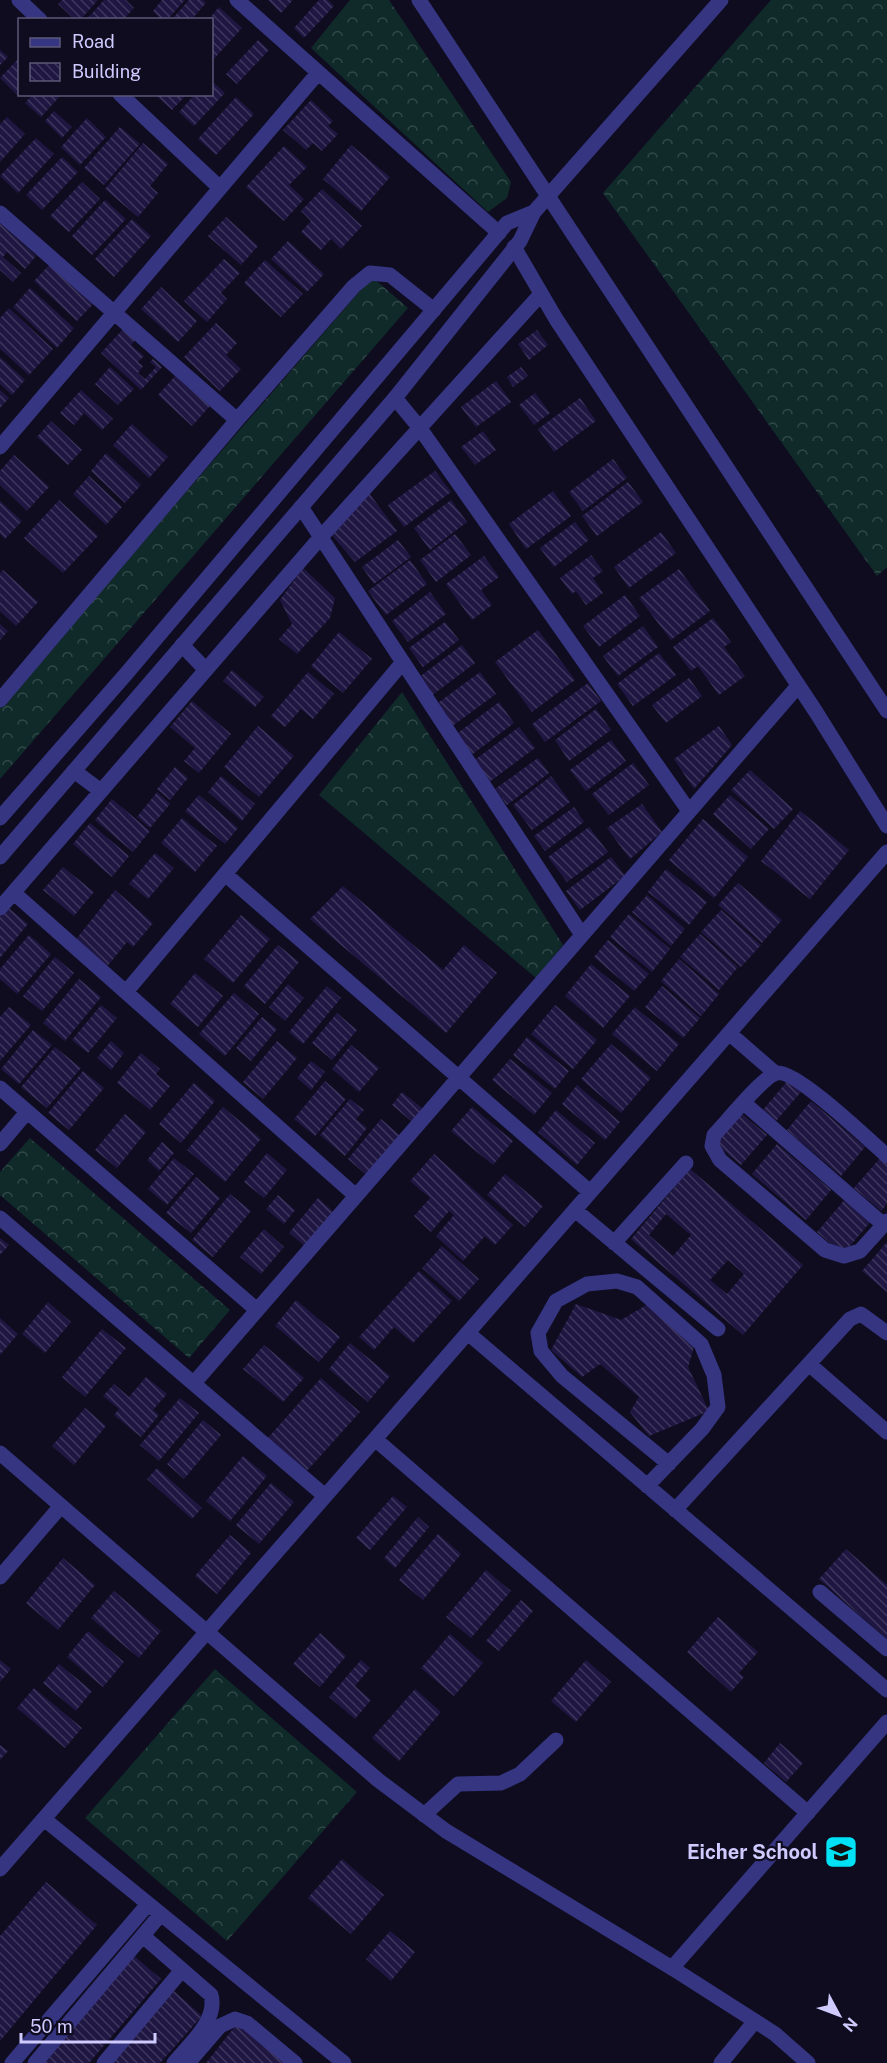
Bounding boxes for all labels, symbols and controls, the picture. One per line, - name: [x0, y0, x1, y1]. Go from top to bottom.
- legend: [18, 18, 213, 96]
- text: Road: [72, 31, 115, 52]
- text: Building: [72, 61, 141, 82]
- school or university icon: Eicher School: [823, 1834, 859, 1870]
- place label: Eicher School: [687, 1840, 818, 1864]
- north arrow: [809, 1985, 869, 2045]
- scale bar: [21, 2006, 154, 2044]
- text: N: [839, 2014, 861, 2035]
- text: 50 m: [30, 2016, 73, 2037]

